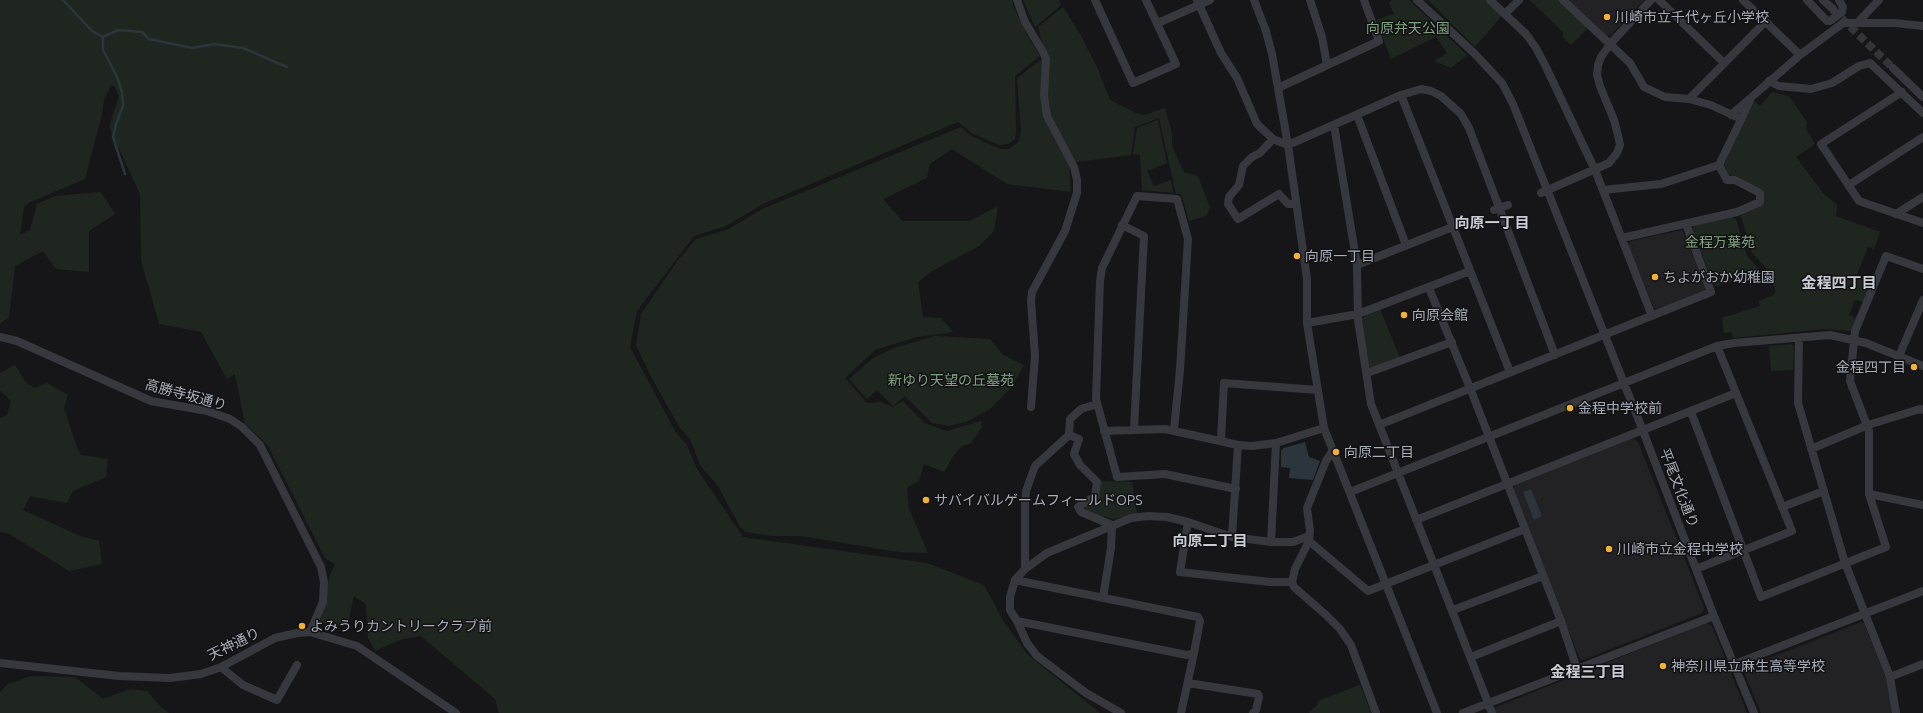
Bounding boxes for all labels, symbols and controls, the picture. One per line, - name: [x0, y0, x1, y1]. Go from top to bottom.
- place label: 川崎市立千代ヶ丘小学校: [1615, 9, 1769, 25]
- marker: 川崎市立千代ヶ丘小学校: [1602, 12, 1612, 22]
- park label: 向原弁天公園: [1366, 20, 1450, 36]
- district label: 向原一丁目: [1455, 214, 1529, 232]
- park label: 金程万葉苑: [1685, 234, 1755, 250]
- place label: 向原一丁目: [1305, 248, 1375, 264]
- marker: 向原一丁目: [1292, 251, 1302, 261]
- place label: ちよがおか幼稚園: [1663, 269, 1775, 285]
- marker: ちよがおか幼稚園: [1650, 272, 1660, 282]
- district label: 金程四丁目: [1802, 274, 1876, 292]
- place label: 向原会館: [1412, 307, 1468, 323]
- marker: 向原会館: [1399, 310, 1409, 320]
- place label: 金程四丁目: [1836, 359, 1906, 375]
- marker: 金程四丁目: [1909, 362, 1919, 372]
- park label: 新ゆり天望の丘墓苑: [888, 372, 1014, 388]
- street label: 高勝寺坂通り: [143, 376, 229, 414]
- place label: 金程中学校前: [1578, 400, 1662, 416]
- marker: 金程中学校前: [1565, 403, 1575, 413]
- place label: 向原二丁目: [1344, 444, 1414, 460]
- street label: 平尾文化通り: [1656, 446, 1702, 530]
- marker: 向原二丁目: [1331, 447, 1341, 457]
- place label: サバイバルゲームフィールドOPS: [934, 492, 1143, 508]
- marker: サバイバルゲームフィールドOPS: [921, 495, 931, 505]
- district label: 向原二丁目: [1173, 532, 1247, 550]
- place label: 川崎市立金程中学校: [1617, 541, 1743, 557]
- marker: 川崎市立金程中学校: [1604, 544, 1614, 554]
- place label: よみうりカントリークラブ前: [310, 618, 492, 634]
- marker: よみうりカントリークラブ前: [297, 621, 307, 631]
- street label: 天神通り: [205, 624, 263, 664]
- place label: 神奈川県立麻生高等学校: [1671, 658, 1825, 674]
- marker: 神奈川県立麻生高等学校: [1658, 661, 1668, 671]
- district label: 金程三丁目: [1551, 663, 1625, 681]

